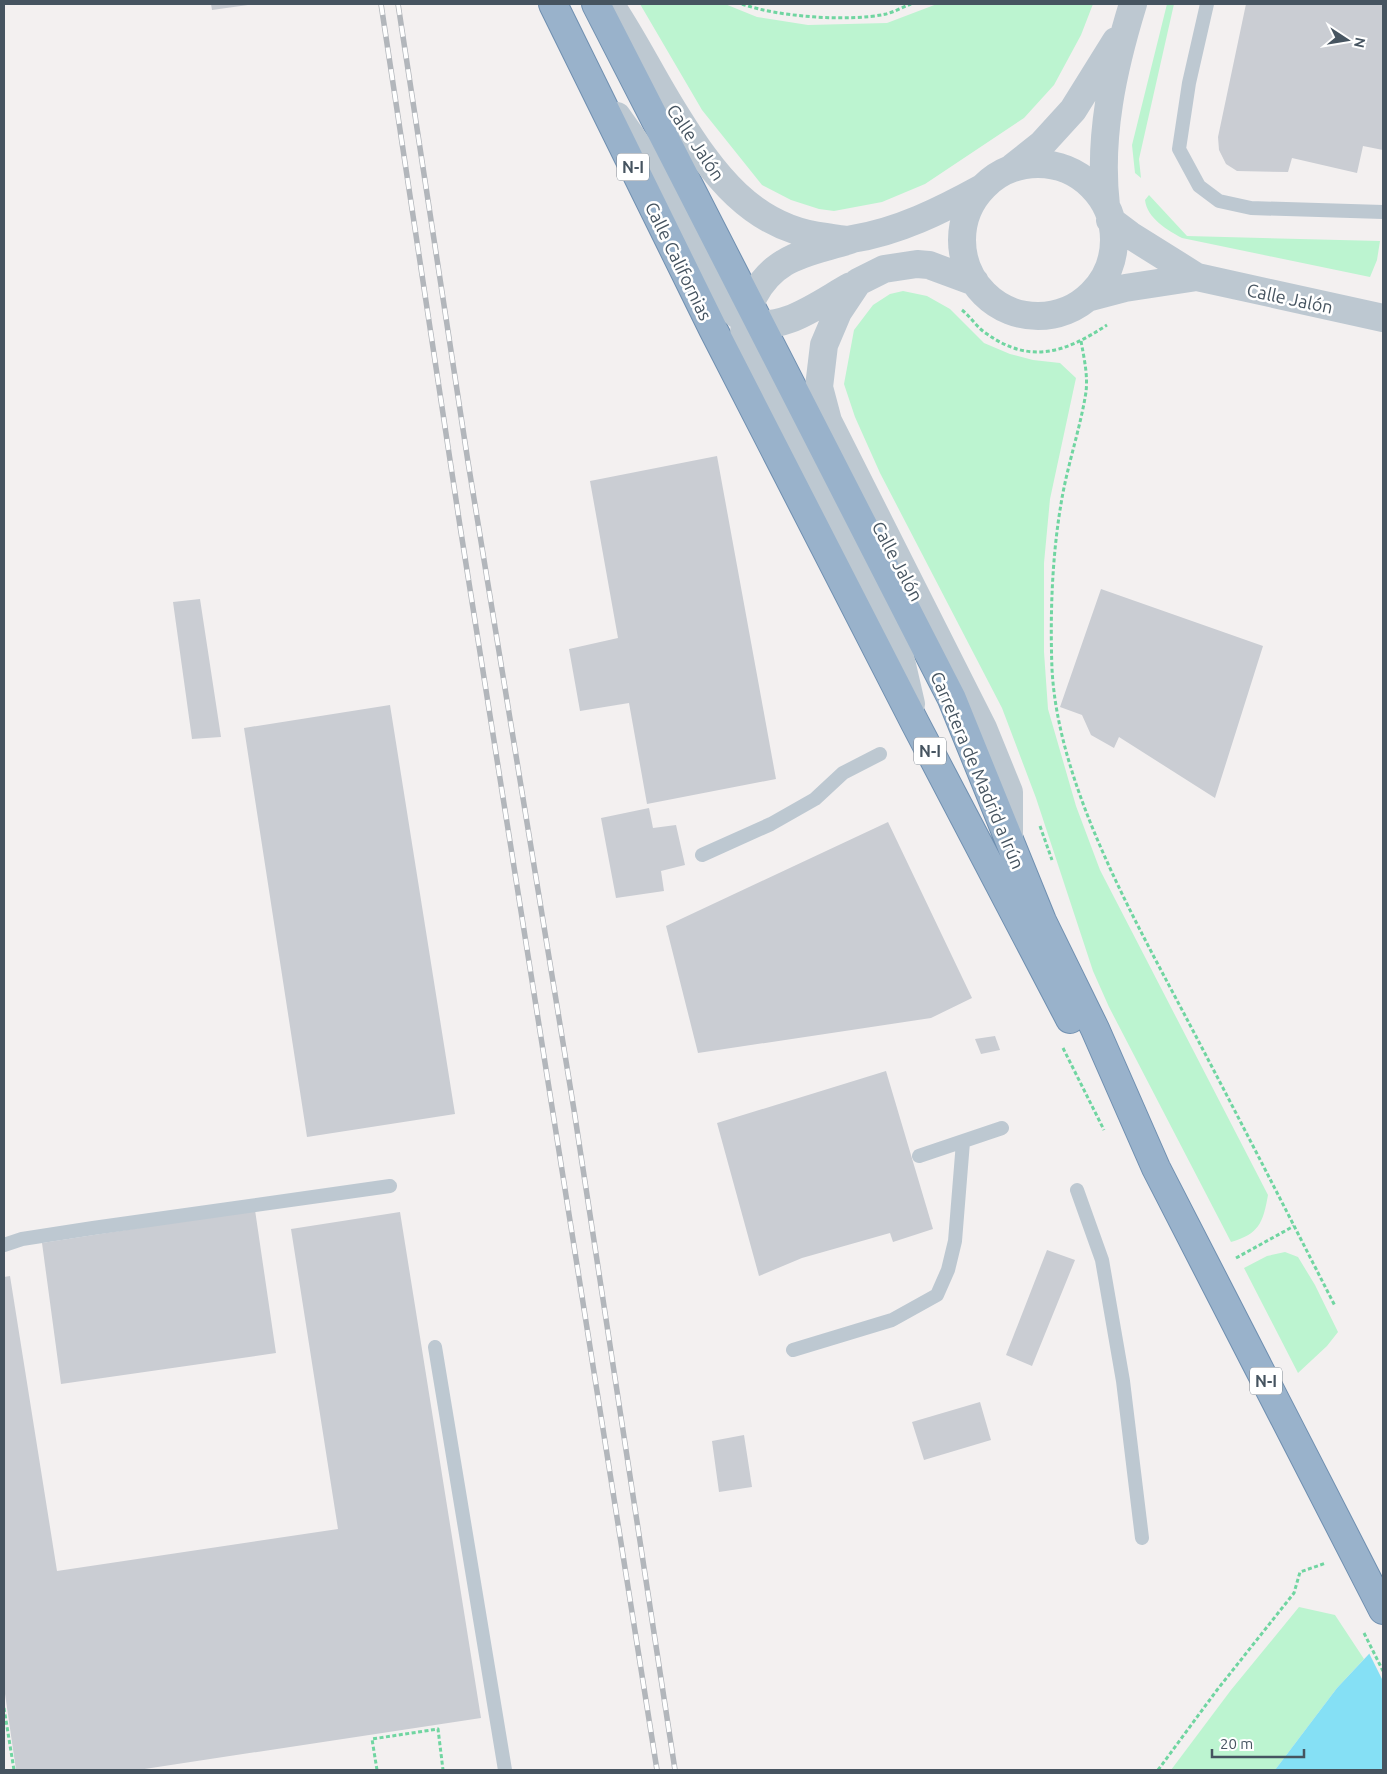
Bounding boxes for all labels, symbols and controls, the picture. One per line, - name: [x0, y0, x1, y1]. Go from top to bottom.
- north arrow: [1322, 15, 1372, 65]
- text: N: [1351, 36, 1369, 49]
- street label: Calle Jalón: [663, 100, 729, 184]
- road number: N-I: [617, 154, 649, 180]
- street label: Calle Californias: [642, 199, 716, 324]
- street label: Calle Jalón: [1245, 279, 1335, 317]
- street label: Calle Jalón: [869, 518, 927, 604]
- street label: Carretera de Madrid a Irún: [927, 668, 1029, 872]
- road number: N-I: [914, 738, 946, 764]
- road number: N-I: [1250, 1368, 1282, 1394]
- scale bar: [1212, 1726, 1304, 1758]
- text: 20 m: [1220, 1735, 1253, 1752]

